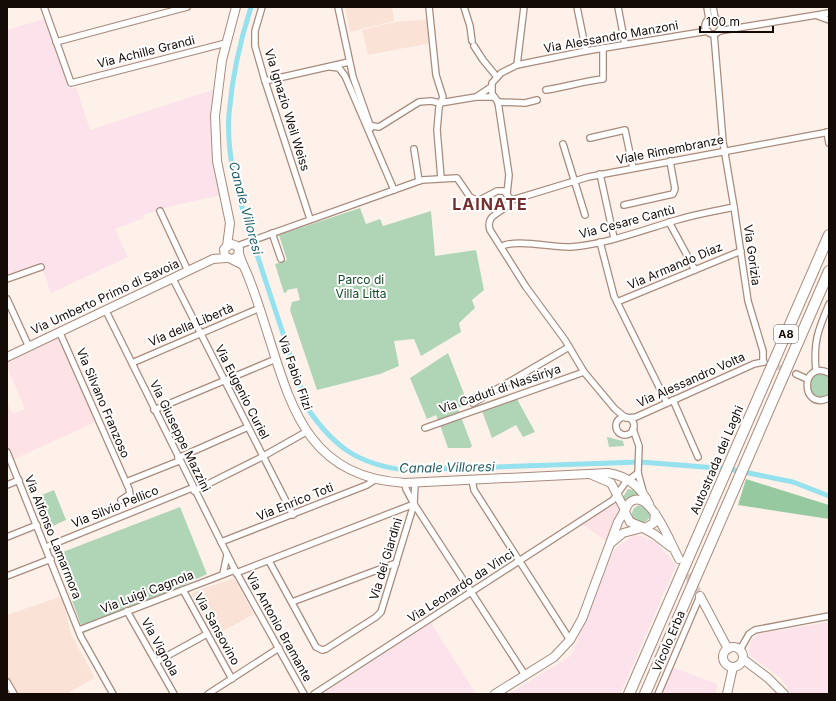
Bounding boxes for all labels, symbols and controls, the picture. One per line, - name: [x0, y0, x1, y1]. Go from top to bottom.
- scale bar: [700, 8, 773, 34]
- text: 100 m: [706, 14, 740, 29]
- street label: Via Alessandro Manzoni: [542, 17, 680, 56]
- street label: Via Achille Grandi: [95, 32, 196, 71]
- street label: Via Ignazio Weil Weiss: [262, 47, 313, 173]
- street label: Viale Rimembranze: [615, 132, 725, 167]
- water label: Canale Villoresi: [226, 160, 266, 257]
- district label: LAINATE: [452, 194, 528, 214]
- street label: Via Cesare Cantù: [577, 202, 676, 242]
- street label: Via Gorizia: [741, 224, 764, 286]
- street label: Via Armando Diaz: [625, 239, 724, 292]
- street label: Via Umberto Primo di Savoia: [28, 256, 181, 338]
- park label: Parco di Villa Litta: [335, 272, 387, 301]
- street label: Via della Libertà: [146, 300, 236, 349]
- road number: A8: [774, 325, 798, 343]
- street label: Via Fabio Filzi: [275, 334, 316, 412]
- street label: Via Eugenio Curiel: [212, 342, 273, 441]
- street label: Via Silvano Franzoso: [73, 345, 133, 460]
- street label: Via Alessandro Volta: [634, 349, 747, 410]
- street label: Via Caduti di Nassiriya: [437, 361, 563, 416]
- street label: Via Giuseppe Mazzini: [147, 377, 214, 494]
- street label: Autostrada dei Laghi: [687, 403, 746, 517]
- water label: Canale Villoresi: [399, 458, 496, 476]
- street label: Via Alfonso Lamarmora: [22, 473, 85, 601]
- street label: Via Enrico Toti: [254, 479, 335, 524]
- street label: Via Silvio Pellico: [69, 482, 160, 531]
- street label: Via dei Giardini: [366, 516, 405, 602]
- street label: Via Leonardo da Vinci: [405, 546, 517, 626]
- street label: Via Luigi Cagnola: [98, 567, 196, 616]
- street label: Via Antonio Bramante: [243, 570, 316, 684]
- street label: Via Sansovino: [191, 590, 243, 667]
- street label: Vicolo Erba: [649, 608, 688, 674]
- street label: Via Vignola: [138, 615, 182, 678]

